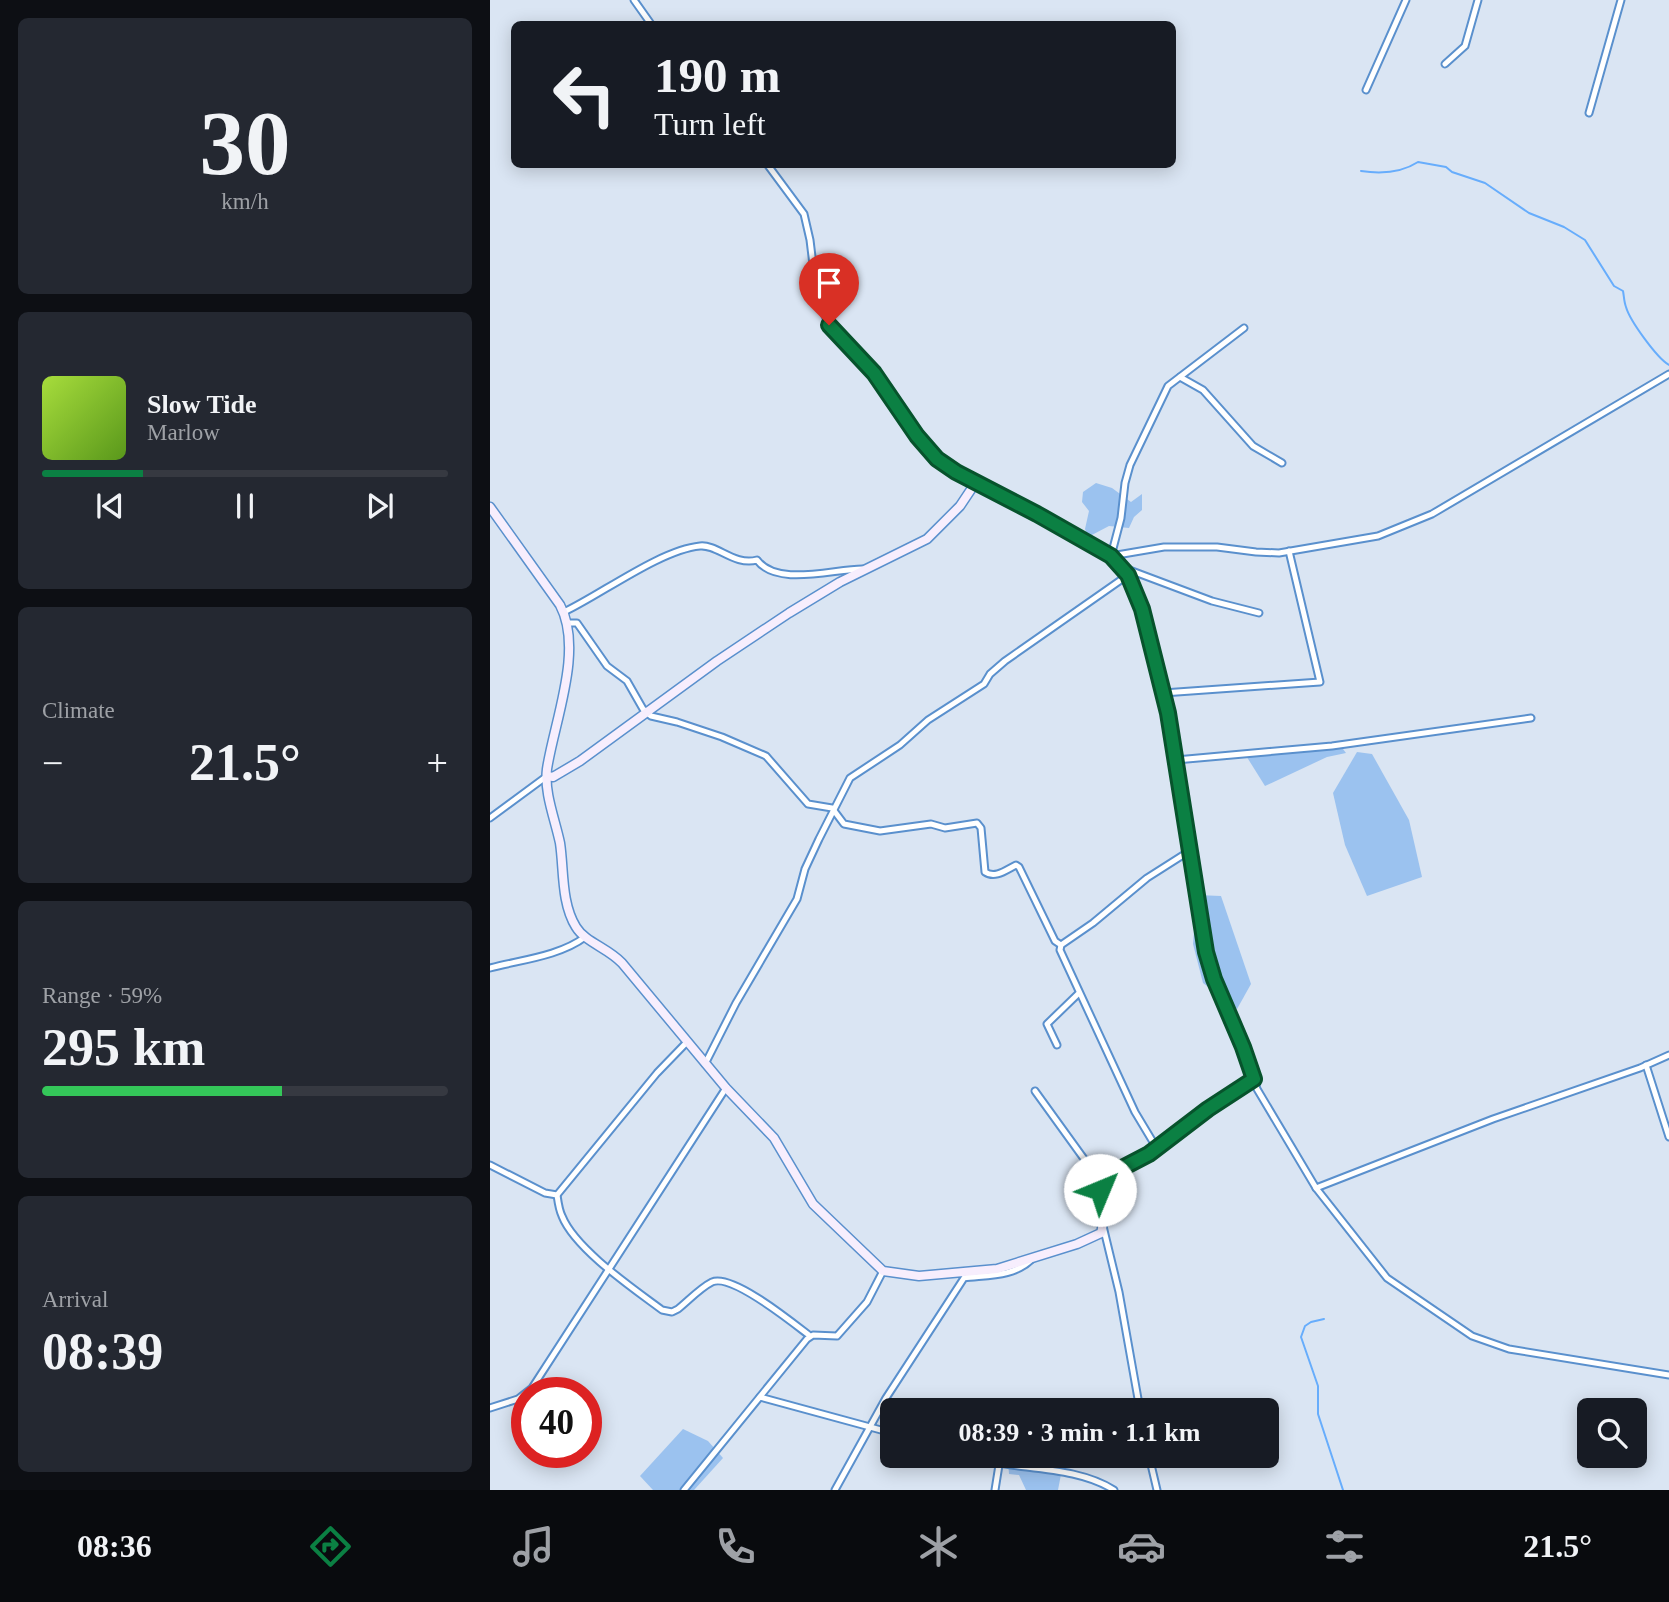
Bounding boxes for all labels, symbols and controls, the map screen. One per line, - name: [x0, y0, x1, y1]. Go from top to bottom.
- text: 190 m: [654, 48, 781, 103]
- icon: left: [539, 49, 630, 140]
- text: 30: [200, 93, 291, 194]
- text: Turn left: [654, 106, 766, 142]
- text: km/h: [221, 189, 269, 214]
- pin: [799, 253, 859, 325]
- icon: arrive: [810, 264, 848, 302]
- text: Slow Tide: [147, 390, 257, 419]
- text: Marlow: [147, 420, 220, 445]
- icon: previous: [91, 487, 129, 525]
- icon: pause: [226, 487, 264, 525]
- icon: next: [361, 487, 399, 525]
- text: Climate: [42, 698, 115, 723]
- text: 21.5°: [189, 734, 301, 791]
- text: −: [42, 742, 63, 784]
- text: +: [427, 742, 448, 784]
- text: Range · 59%: [42, 983, 162, 1008]
- text: 295 km: [42, 1019, 205, 1076]
- position arrow: [1063, 1153, 1137, 1227]
- text: Arrival: [42, 1287, 108, 1312]
- text: 08:39: [42, 1323, 163, 1380]
- speed limit sign: 40: [511, 1377, 602, 1468]
- map controls: [1577, 1398, 1647, 1468]
- button: search: [1577, 1398, 1647, 1468]
- text: 08:39 · 3 min · 1.1 km: [959, 1418, 1200, 1447]
- icon: directions: [306, 1522, 355, 1571]
- icon: music: [509, 1522, 558, 1571]
- icon: phone: [711, 1522, 760, 1571]
- icon: climate: [914, 1522, 963, 1571]
- icon: car: [1117, 1522, 1166, 1571]
- icon: filters: [1320, 1522, 1369, 1571]
- text: 08:36: [77, 1528, 152, 1564]
- text: 21.5°: [1523, 1528, 1592, 1564]

